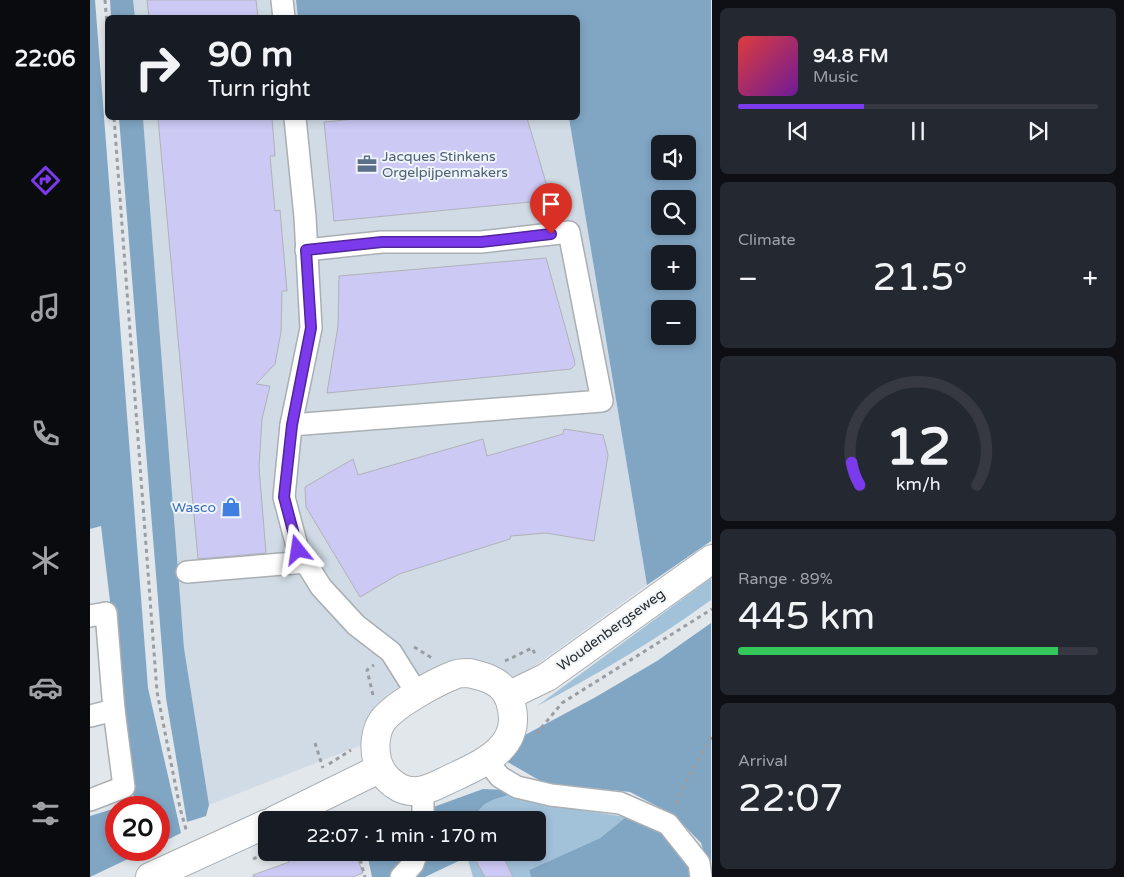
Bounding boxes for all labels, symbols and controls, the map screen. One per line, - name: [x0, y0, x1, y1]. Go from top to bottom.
- text: 90 m: [208, 34, 293, 76]
- icon: right: [125, 35, 190, 100]
- text: 94.8 FM: [813, 45, 889, 67]
- text: 22:06: [15, 46, 75, 72]
- text: Music: [813, 67, 858, 87]
- text: Turn right: [208, 76, 310, 102]
- icon: previous: [784, 117, 812, 145]
- icon: pause: [904, 117, 932, 145]
- icon: next: [1024, 117, 1052, 145]
- map controls: [651, 135, 696, 345]
- button: sound: [651, 135, 696, 180]
- place label: Jacques Stinkens Orgelpijpenmakers: [382, 148, 508, 181]
- office icon: Jacques Stinkens Orgelpijpenmakers: [356, 153, 378, 175]
- icon: directions: [28, 163, 63, 198]
- pin: [530, 183, 572, 234]
- icon: arrive: [537, 190, 565, 218]
- button: search: [651, 190, 696, 235]
- text: Climate: [738, 230, 796, 250]
- button: +: [651, 245, 696, 290]
- text: 21.5°: [873, 255, 968, 301]
- text: −: [738, 262, 758, 296]
- text: +: [1082, 262, 1098, 296]
- icon: music: [28, 290, 63, 325]
- button: −: [651, 300, 696, 345]
- icon: phone: [28, 416, 63, 451]
- text: 12: [885, 416, 951, 479]
- text: km/h: [896, 474, 940, 495]
- shop icon: Wasco: [220, 496, 242, 518]
- place label: Wasco: [172, 499, 216, 516]
- position arrow: [271, 523, 323, 575]
- icon: climate: [28, 543, 63, 578]
- text: Range · 89%: [738, 569, 833, 589]
- street label: Woudenbergseweg: [554, 585, 668, 675]
- text: 445 km: [738, 594, 875, 640]
- icon: car: [28, 670, 63, 705]
- text: Arrival: [738, 751, 787, 771]
- text: 22:07: [738, 776, 843, 822]
- icon: filters: [28, 796, 63, 831]
- speed limit sign: 20: [105, 796, 170, 861]
- text: 22:07 · 1 min · 170 m: [306, 825, 498, 847]

